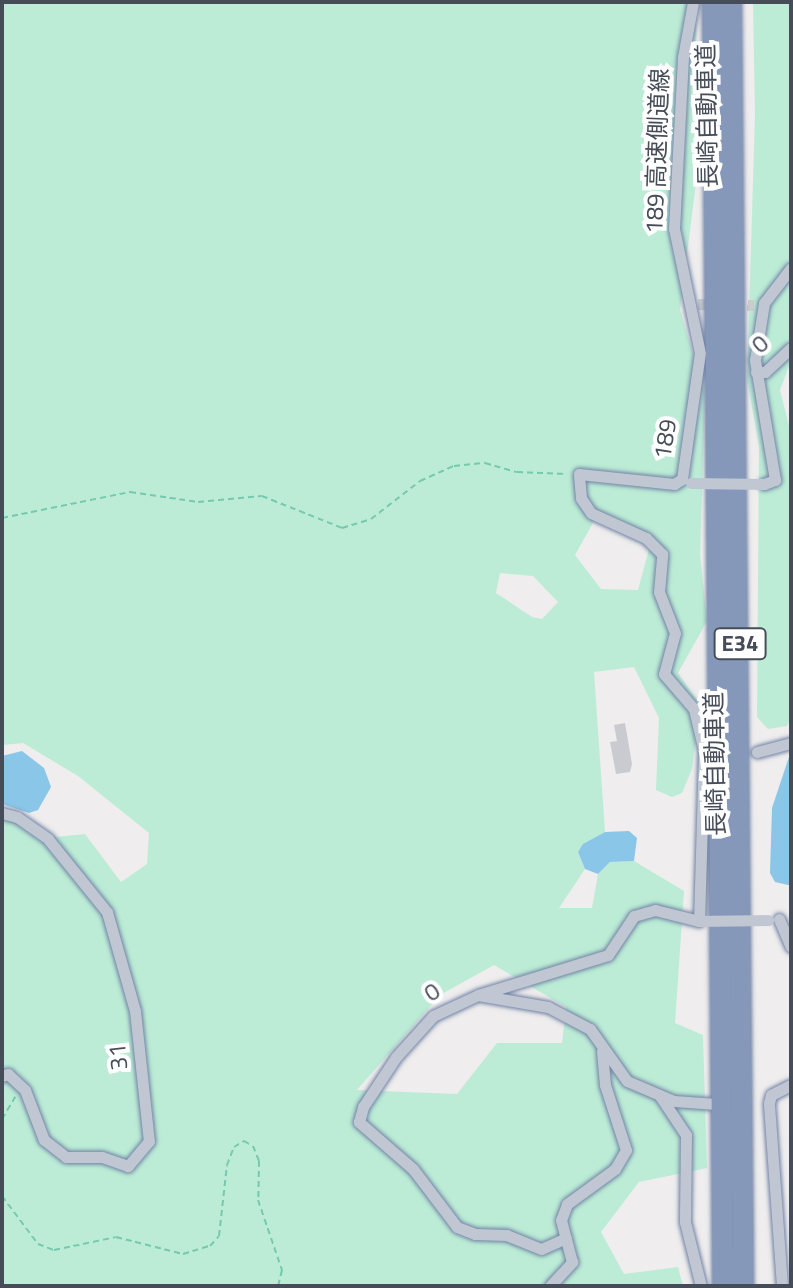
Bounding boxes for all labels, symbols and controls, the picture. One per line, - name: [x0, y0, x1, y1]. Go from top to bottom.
- street label: 長崎自動車道: [691, 44, 723, 188]
- street label: 189 高速側道線: [640, 68, 674, 234]
- street label: 0: [746, 329, 774, 359]
- street label: 189: [648, 417, 682, 461]
- road number: E34: [712, 626, 768, 662]
- street label: 長崎自動車道: [699, 692, 731, 836]
- street label: 0: [419, 976, 445, 1008]
- street label: 31: [102, 1042, 134, 1072]

